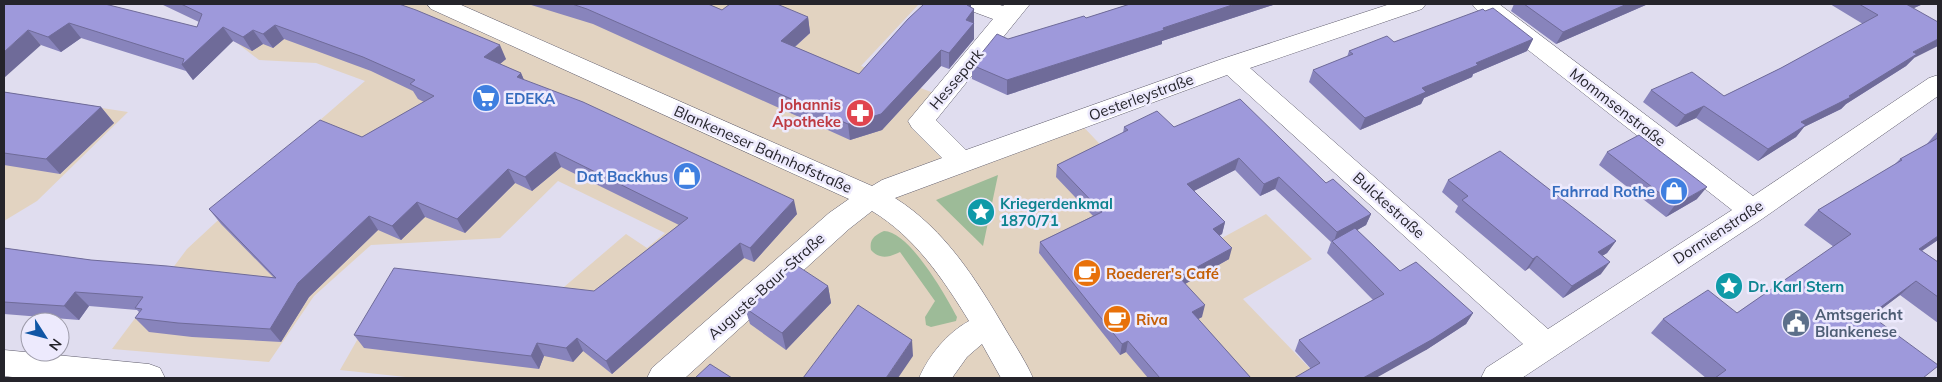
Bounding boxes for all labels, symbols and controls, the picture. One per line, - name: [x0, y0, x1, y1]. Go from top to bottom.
- street label: Hessepark: [925, 44, 987, 113]
- street label: Mommsenstraße: [1566, 64, 1670, 150]
- street label: Oesterleystraße: [1086, 69, 1196, 125]
- supermarket icon: EDEKA: [471, 83, 501, 113]
- place label: EDEKA: [505, 89, 556, 108]
- place label: Johannis Apotheke: [772, 95, 841, 131]
- pharmacy icon: Johannis Apotheke: [845, 98, 875, 128]
- street label: Blankeneser Bahnhofstraße: [671, 101, 855, 197]
- shop icon: Dat Backhus: [672, 161, 702, 191]
- place label: Dat Backhus: [576, 167, 668, 186]
- street label: Bulckestraße: [1349, 168, 1429, 242]
- shop icon: Fahrrad Rothe: [1659, 176, 1689, 206]
- place label: Fahrrad Rothe: [1552, 182, 1655, 201]
- place label: Kriegerdenkmal 1870/71: [1000, 194, 1113, 230]
- street label: Dormienstraße: [1669, 196, 1767, 268]
- place icon: Kriegerdenkmal 1870/71: [966, 197, 996, 227]
- street label: Auguste-Baur-Straße: [704, 229, 828, 343]
- cafe icon: Roederer's Café: [1072, 258, 1102, 288]
- place label: Roederer's Café: [1106, 264, 1219, 283]
- place icon: Dr. Karl Stern: [1714, 271, 1744, 301]
- place label: Dr. Karl Stern: [1748, 277, 1844, 296]
- cafe icon: Riva: [1102, 304, 1132, 334]
- place label: Amtsgericht Blankenese: [1815, 305, 1903, 341]
- public building icon: Amtsgericht Blankenese: [1781, 308, 1811, 338]
- place label: Riva: [1136, 310, 1168, 329]
- north arrow: [20, 312, 70, 362]
- text: N: [45, 335, 66, 354]

